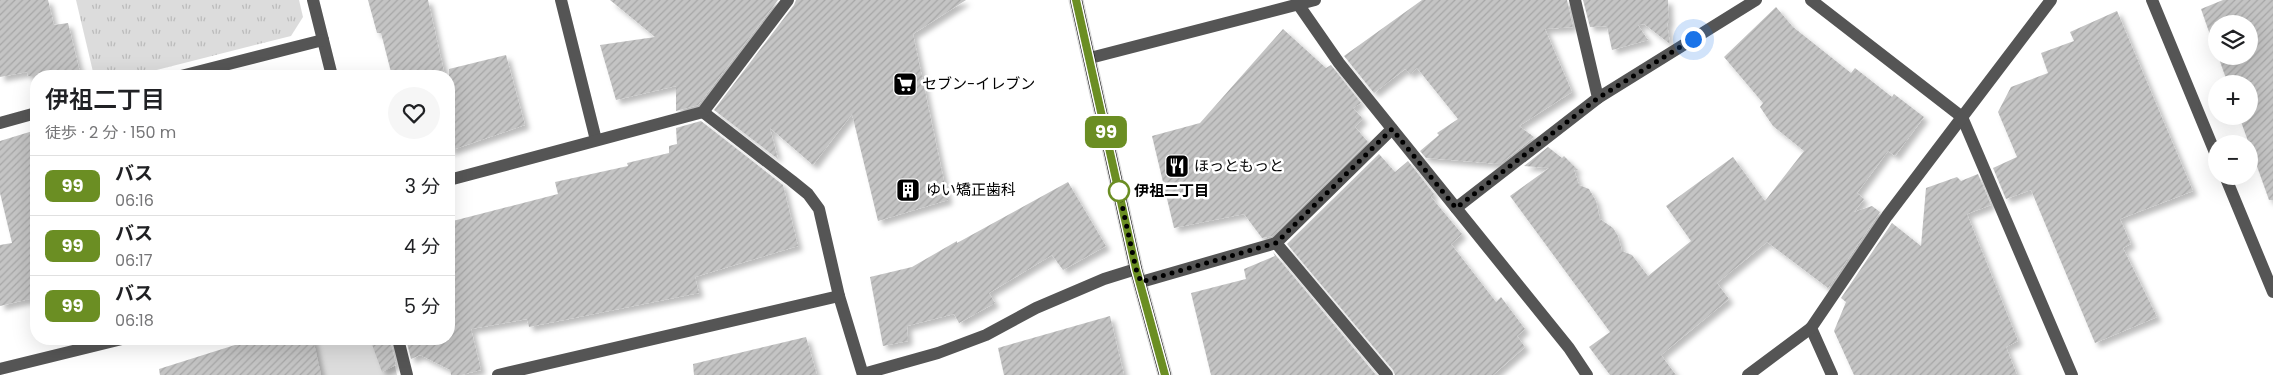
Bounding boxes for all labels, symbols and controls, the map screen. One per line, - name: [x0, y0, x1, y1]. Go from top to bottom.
- map controls: [2208, 15, 2258, 185]
- button: layers: [2208, 15, 2258, 65]
- your location: [1681, 27, 1706, 52]
- supermarket icon: セブン-イレブン: [892, 71, 918, 97]
- place label: セブン-イレブン: [922, 73, 1035, 94]
- button: +: [2208, 75, 2258, 125]
- text: 伊祖二丁目: [45, 83, 165, 116]
- button: heart: [388, 87, 440, 139]
- line badge: 99: [1084, 116, 1128, 148]
- text: 99: [1095, 119, 1117, 144]
- text: 徒歩 · 2 分 · 150 m: [45, 121, 176, 144]
- button: −: [2208, 135, 2258, 185]
- restaurant icon: ほっともっと: [1164, 153, 1190, 179]
- place label: ほっともっと: [1194, 155, 1284, 176]
- text: バス: [115, 160, 153, 187]
- text: 99: [61, 173, 84, 198]
- text: 3 分: [405, 173, 440, 200]
- building icon: ゆい矯正歯科: [895, 177, 921, 203]
- place label: ゆい矯正歯科: [926, 179, 1016, 200]
- marker: 伊祖二丁目: [1108, 180, 1130, 202]
- place label: 伊祖二丁目: [1134, 180, 1209, 201]
- text: 06:16: [115, 189, 154, 212]
- text: バス: [115, 220, 153, 247]
- text: 99: [61, 233, 84, 258]
- text: 4 分: [404, 233, 440, 260]
- text: 06:17: [115, 249, 152, 272]
- text: バス: [115, 280, 153, 307]
- text: 99: [61, 293, 84, 318]
- text: 5 分: [404, 293, 440, 320]
- text: 06:18: [115, 309, 154, 332]

